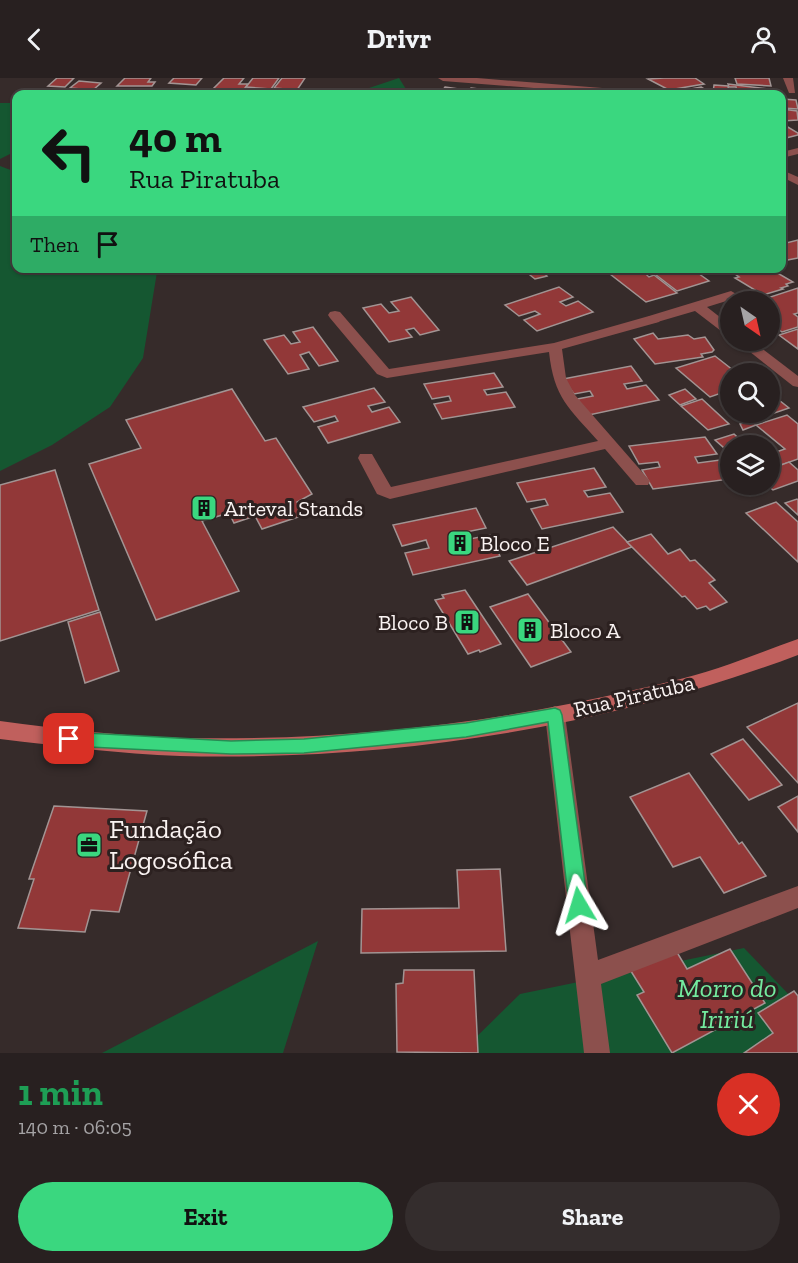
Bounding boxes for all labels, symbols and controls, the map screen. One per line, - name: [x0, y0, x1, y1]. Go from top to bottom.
- icon: back: [18, 23, 51, 56]
- text: Drivr: [367, 23, 431, 55]
- icon: person: [747, 23, 780, 56]
- text: 40 m: [129, 112, 222, 163]
- icon: left: [30, 114, 108, 192]
- text: Rua Piratuba: [129, 163, 280, 195]
- icon: arrive: [91, 228, 124, 261]
- text: Then: [30, 231, 79, 258]
- north arrow: [720, 291, 780, 351]
- map controls: [720, 291, 780, 495]
- button: search: [720, 363, 780, 423]
- button: layers: [720, 435, 780, 495]
- building icon: Arteval Stands: [189, 493, 219, 523]
- place label: Arteval Stands: [224, 495, 363, 522]
- building icon: Bloco E: [445, 528, 475, 558]
- place label: Bloco E: [480, 530, 550, 557]
- building icon: Bloco B: [452, 607, 482, 637]
- place label: Bloco B: [378, 609, 448, 636]
- building icon: Bloco A: [515, 615, 545, 645]
- place label: Bloco A: [550, 617, 621, 644]
- street label: Rua Piratuba: [571, 669, 697, 723]
- pin: [43, 713, 94, 764]
- icon: arrive: [52, 722, 85, 755]
- place label: Fundação Logosófica: [109, 813, 233, 876]
- office icon: Fundação Logosófica: [74, 830, 104, 860]
- position arrow: [547, 873, 611, 937]
- park label: Morro do Iririú: [677, 972, 777, 1035]
- text: 1 min: [18, 1071, 103, 1114]
- button: close: [717, 1073, 780, 1136]
- text: 140 m · 06:05: [18, 1115, 132, 1139]
- button: Exit: [18, 1182, 393, 1251]
- button: Share: [405, 1182, 780, 1251]

